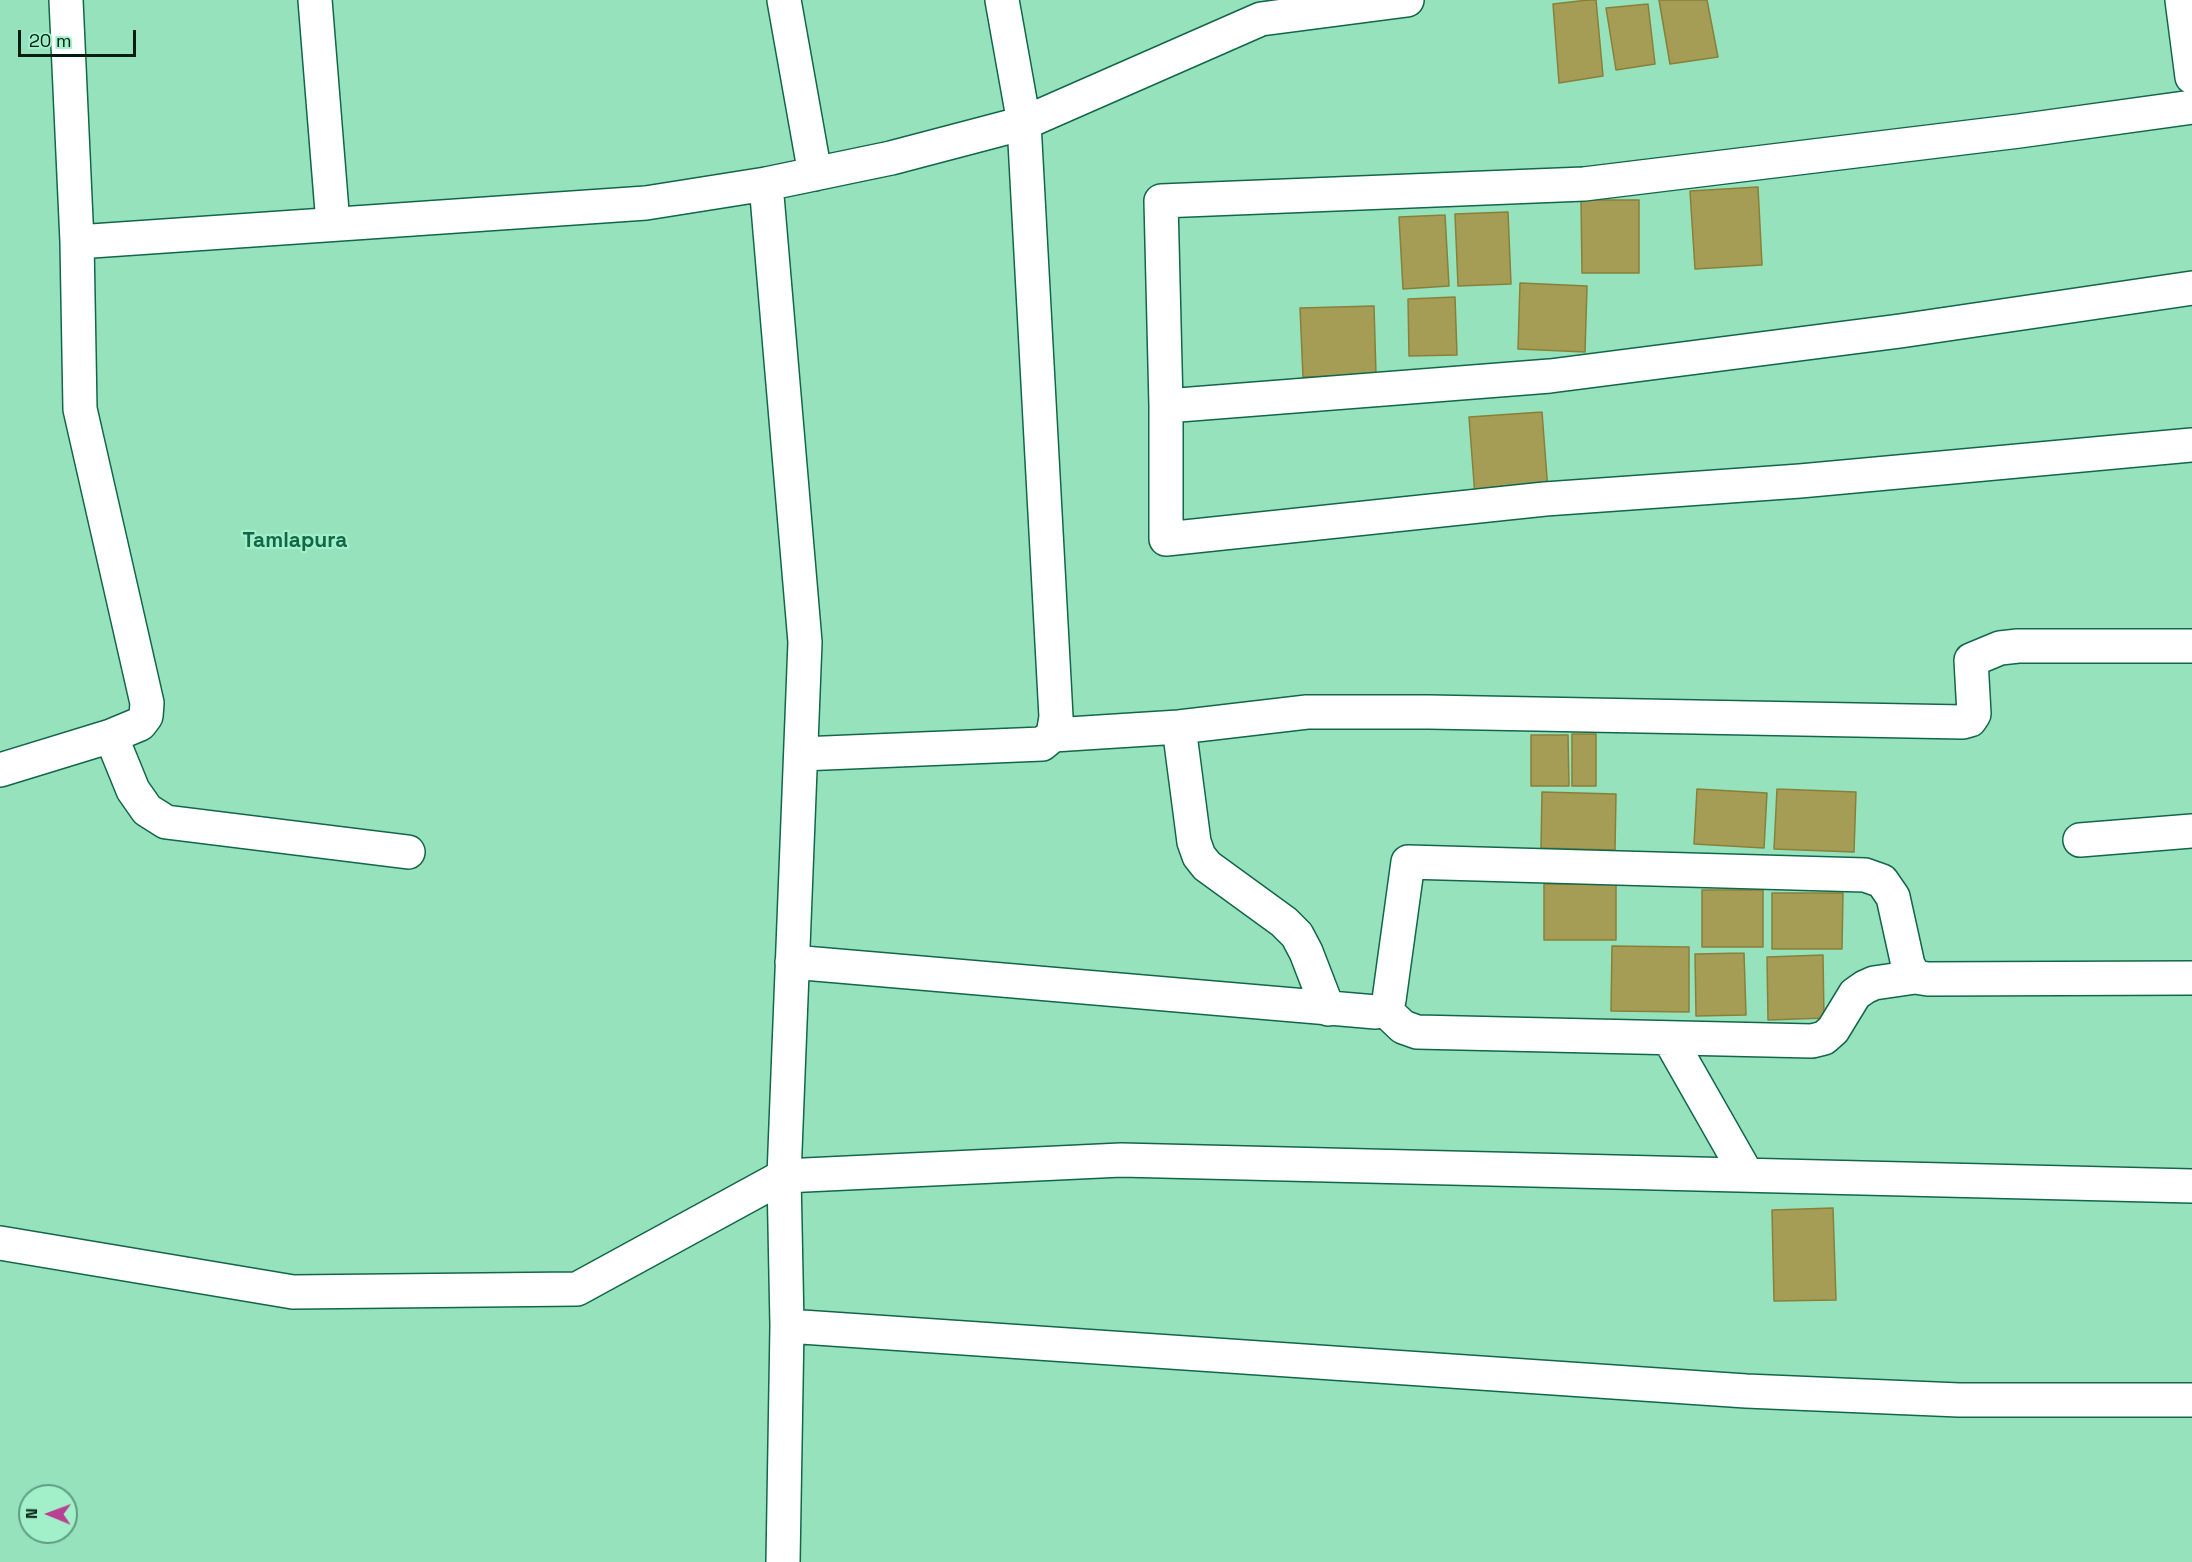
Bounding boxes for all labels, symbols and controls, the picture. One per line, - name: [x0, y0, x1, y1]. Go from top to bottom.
- scale bar: [21, 18, 140, 56]
- text: 20 m: [29, 29, 72, 52]
- district label: Tamlapura: [243, 528, 347, 554]
- north arrow: [18, 1484, 78, 1544]
- text: N: [21, 1508, 42, 1519]

